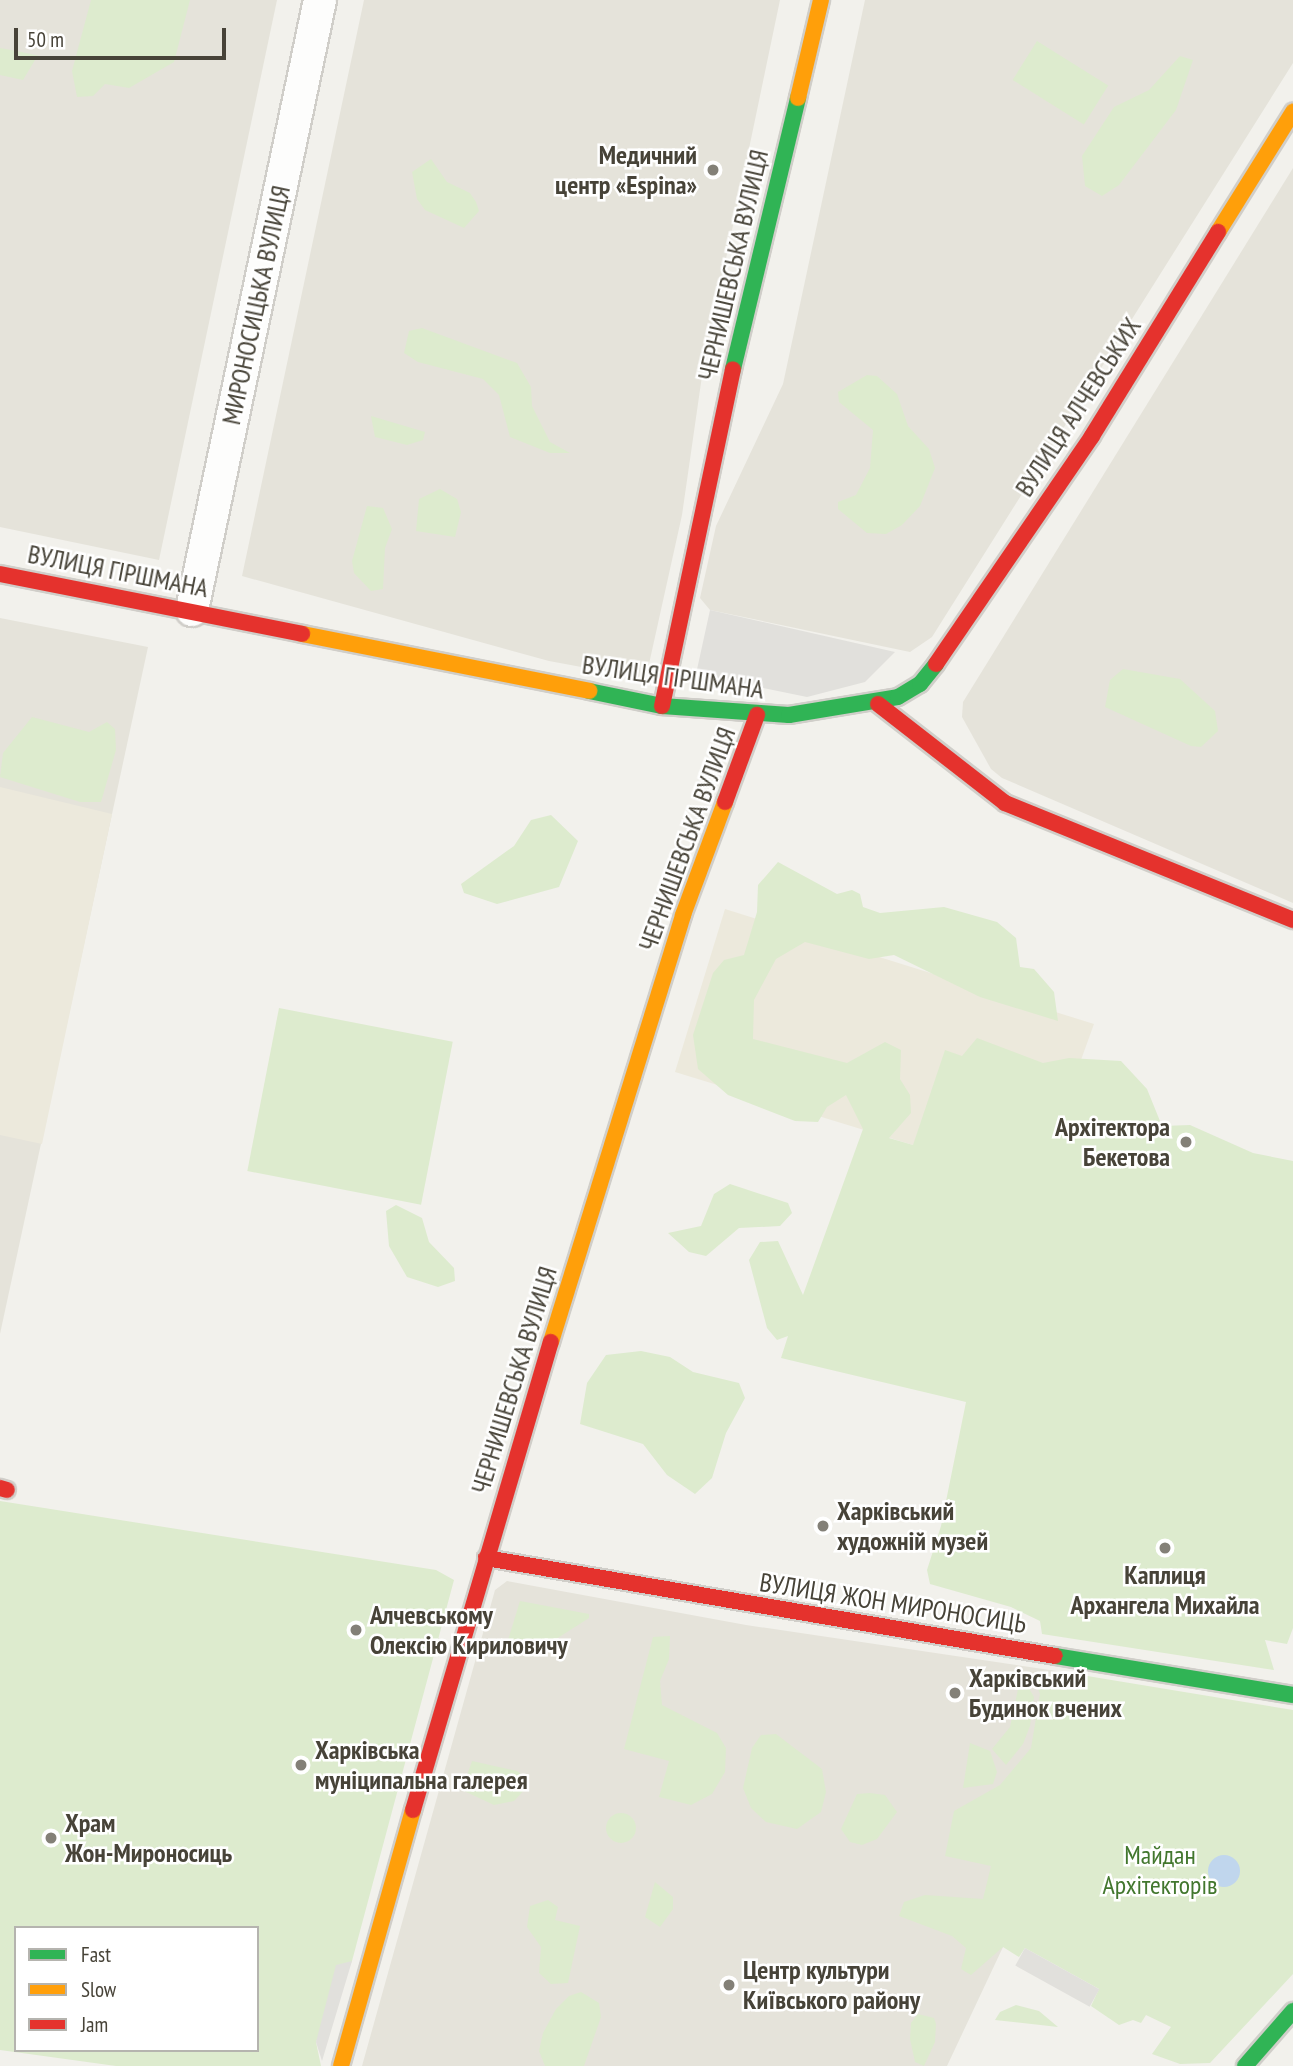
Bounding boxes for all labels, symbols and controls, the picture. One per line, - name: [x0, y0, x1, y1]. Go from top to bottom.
- scale bar: [18, 14, 229, 58]
- text: 50 m: [27, 26, 64, 53]
- place label: Медичний центр «Espina»: [555, 139, 697, 200]
- street label: ЧЕРНИШЕВСЬКА ВУЛИЦЯ: [691, 146, 775, 384]
- marker: Медичний центр «Espina»: [703, 160, 723, 180]
- street label: МИРОНОСИЦЬКА ВУЛИЦЯ: [215, 182, 297, 428]
- street label: ВУЛИЦЯ АЛЧЕВСЬКИХ: [1008, 312, 1148, 502]
- street label: ВУЛИЦЯ ГІРШМАНА: [25, 538, 211, 604]
- street label: ВУЛИЦЯ ГІРШМАНА: [580, 649, 766, 705]
- street label: ЧЕРНИШЕВСЬКА ВУЛИЦЯ: [632, 722, 742, 956]
- place label: Архітектора Бекетова: [1055, 1111, 1170, 1172]
- marker: Архітектора Бекетова: [1176, 1132, 1196, 1152]
- street label: ЧЕРНИШЕВСЬКА ВУЛИЦЯ: [464, 1262, 564, 1498]
- place label: Харківський художній музей: [837, 1495, 988, 1556]
- marker: Харківський художній музей: [815, 1518, 831, 1534]
- marker: Каплиця Архангела Михайла: [1157, 1540, 1173, 1556]
- place label: Каплиця Архангела Михайла: [1070, 1559, 1260, 1620]
- street label: ВУЛИЦЯ ЖОН МИРОНОСИЦЬ: [757, 1567, 1029, 1639]
- place label: Алчевському Олексію Кириловичу: [370, 1599, 568, 1660]
- marker: Алчевському Олексію Кириловичу: [348, 1622, 364, 1638]
- place label: Харківський Будинок вчених: [969, 1662, 1122, 1724]
- marker: Харківський Будинок вчених: [947, 1685, 963, 1701]
- place label: Харківська муніципальна галерея: [315, 1734, 528, 1796]
- marker: Харківська муніципальна галерея: [293, 1757, 309, 1773]
- place label: Храм Жон-Мироносиць: [65, 1807, 232, 1868]
- marker: Храм Жон-Мироносиць: [43, 1830, 59, 1846]
- park label: Майдан Архітекторів: [1102, 1839, 1218, 1900]
- legend: [14, 1926, 259, 2052]
- text: Fast: [81, 1941, 111, 1968]
- place label: Центр культури Київського району: [743, 1954, 920, 2016]
- text: Slow: [81, 1976, 116, 2003]
- marker: Центр культури Київського району: [721, 1977, 737, 1993]
- text: Jam: [81, 2011, 108, 2038]

